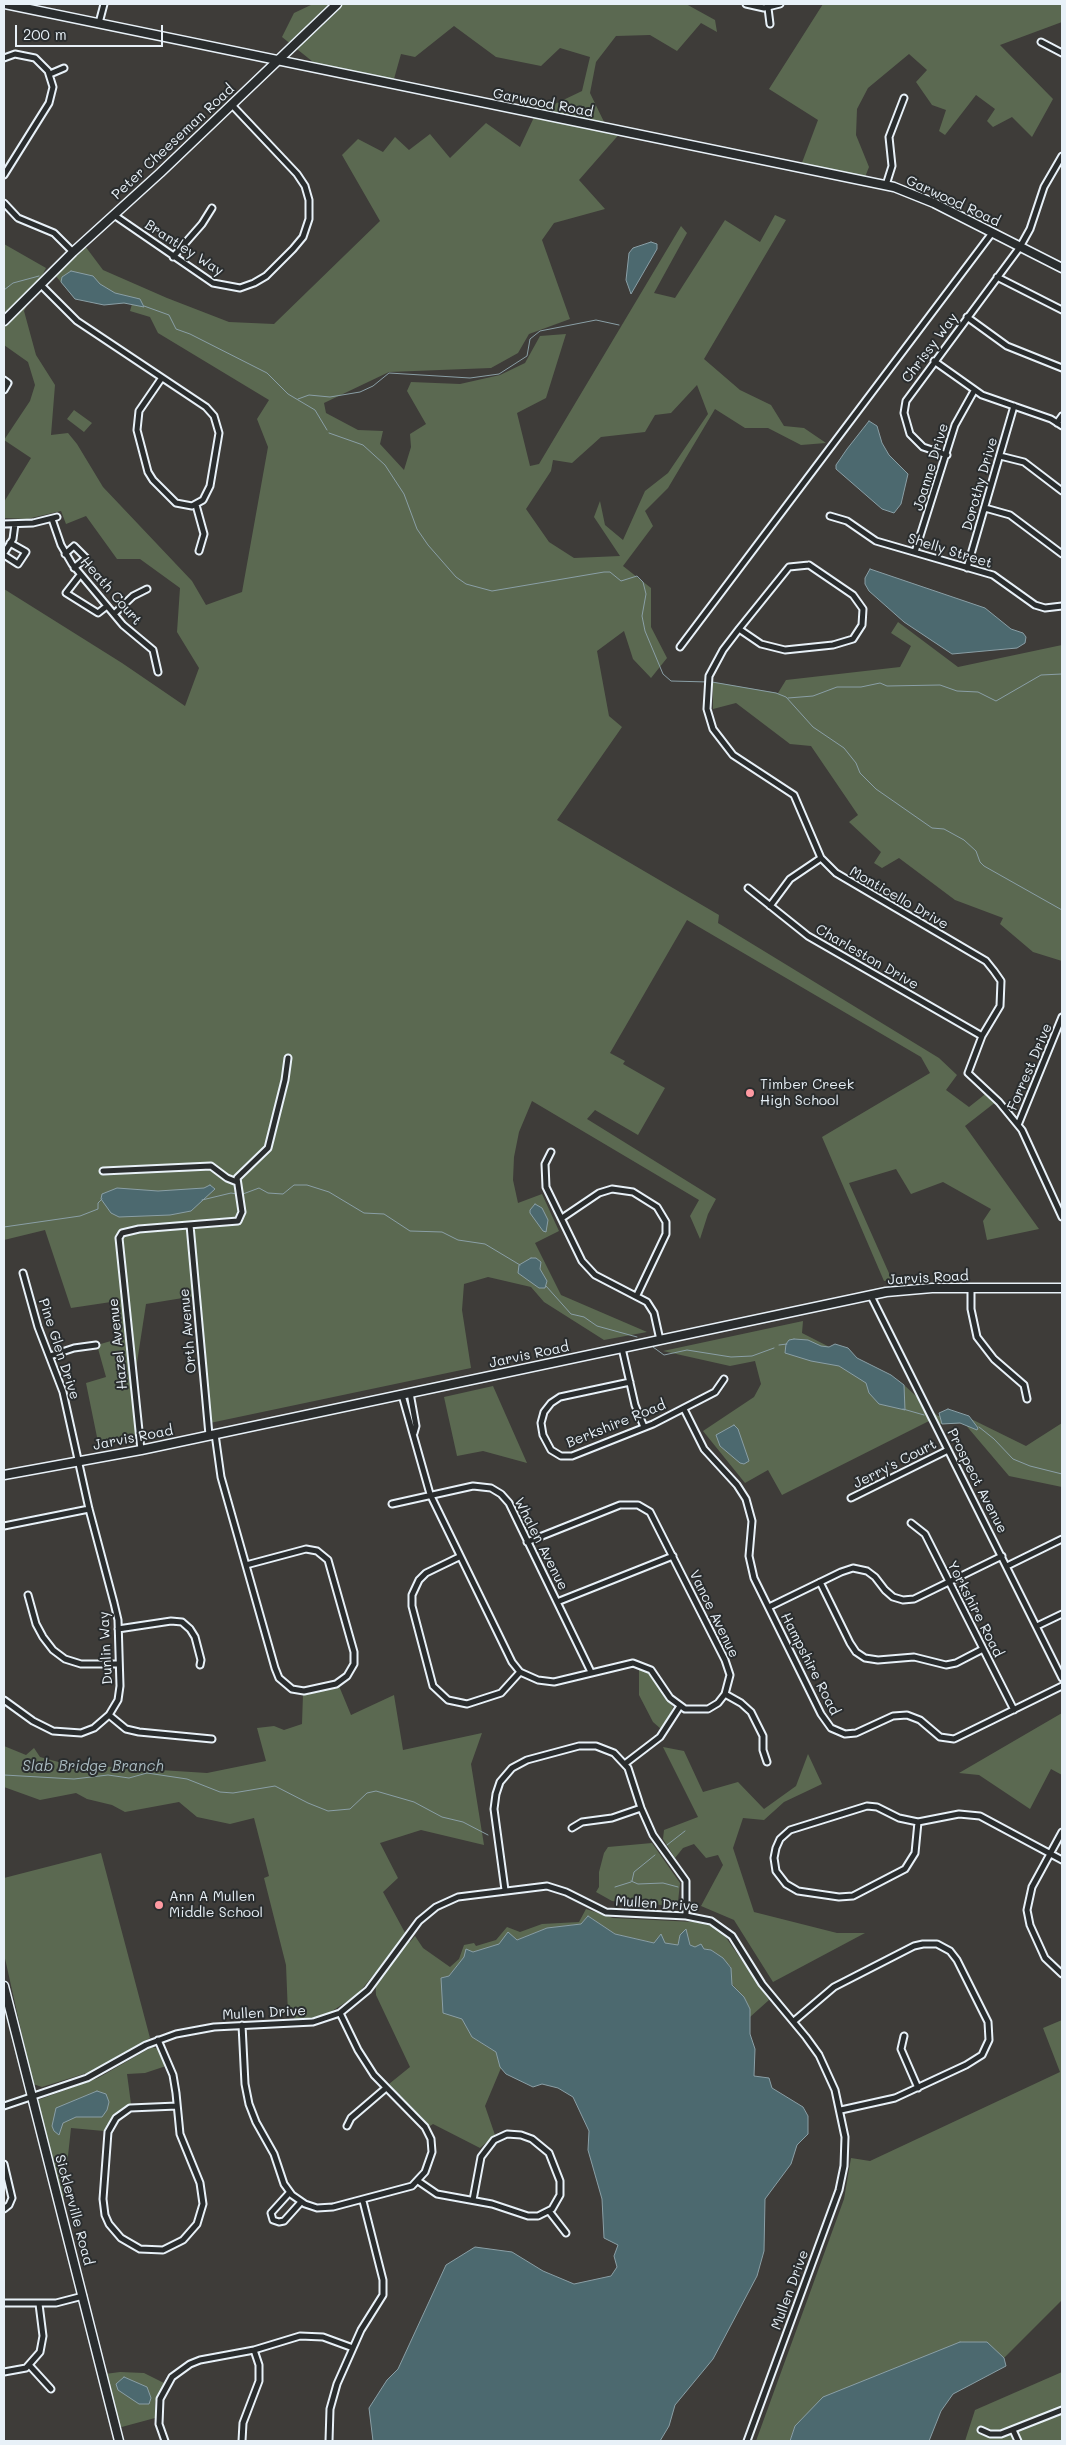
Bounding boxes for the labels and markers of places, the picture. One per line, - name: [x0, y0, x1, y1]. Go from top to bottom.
- place label: Timber Creek High School: [760, 1077, 854, 1110]
- marker: Timber Creek High School: [744, 1087, 756, 1099]
- place label: Ann A Mullen Middle School: [169, 1889, 263, 1921]
- marker: Ann A Mullen Middle School: [153, 1899, 165, 1911]

